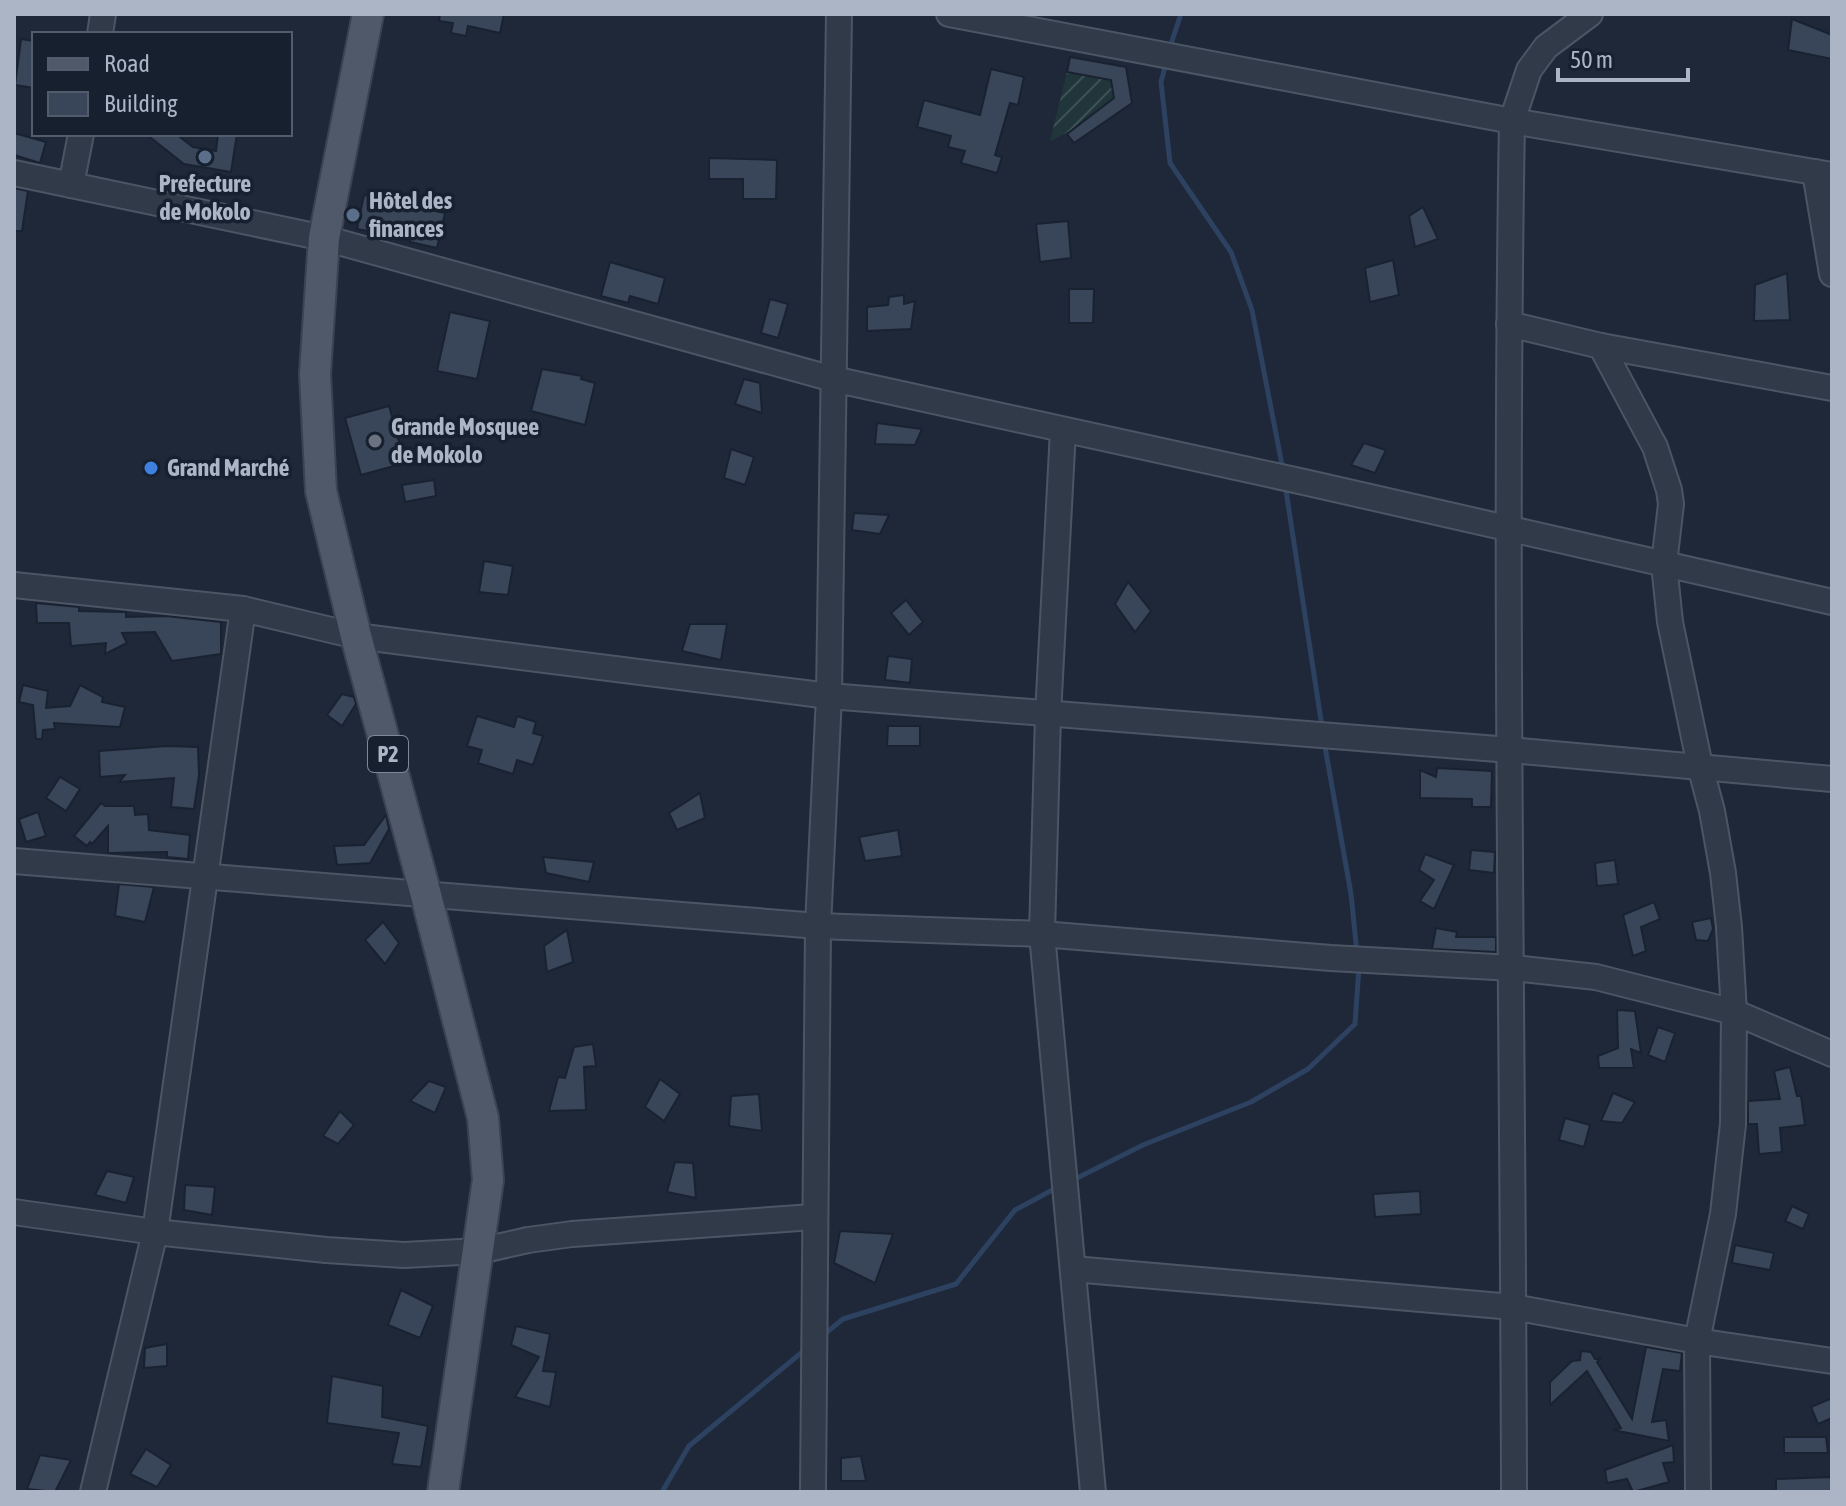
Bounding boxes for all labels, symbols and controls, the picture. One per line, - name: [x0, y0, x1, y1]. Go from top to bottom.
- legend: [32, 32, 292, 136]
- scale bar: [1558, 32, 1688, 82]
- text: 50 m: [1570, 46, 1613, 73]
- text: Road: [104, 50, 150, 77]
- text: Building: [104, 90, 178, 117]
- marker: Prefecture de Mokolo: [196, 148, 214, 166]
- place label: Prefecture de Mokolo: [159, 170, 251, 225]
- place label: Hôtel des finances: [368, 187, 453, 242]
- marker: Hôtel des finances: [344, 206, 362, 224]
- place label: Grande Mosquee de Mokolo: [391, 413, 539, 468]
- marker: Grande Mosquee de Mokolo: [366, 432, 384, 450]
- place label: Grand Marché: [167, 454, 290, 481]
- marker: Grand Marché: [142, 459, 160, 477]
- road number: P2: [368, 736, 408, 772]

